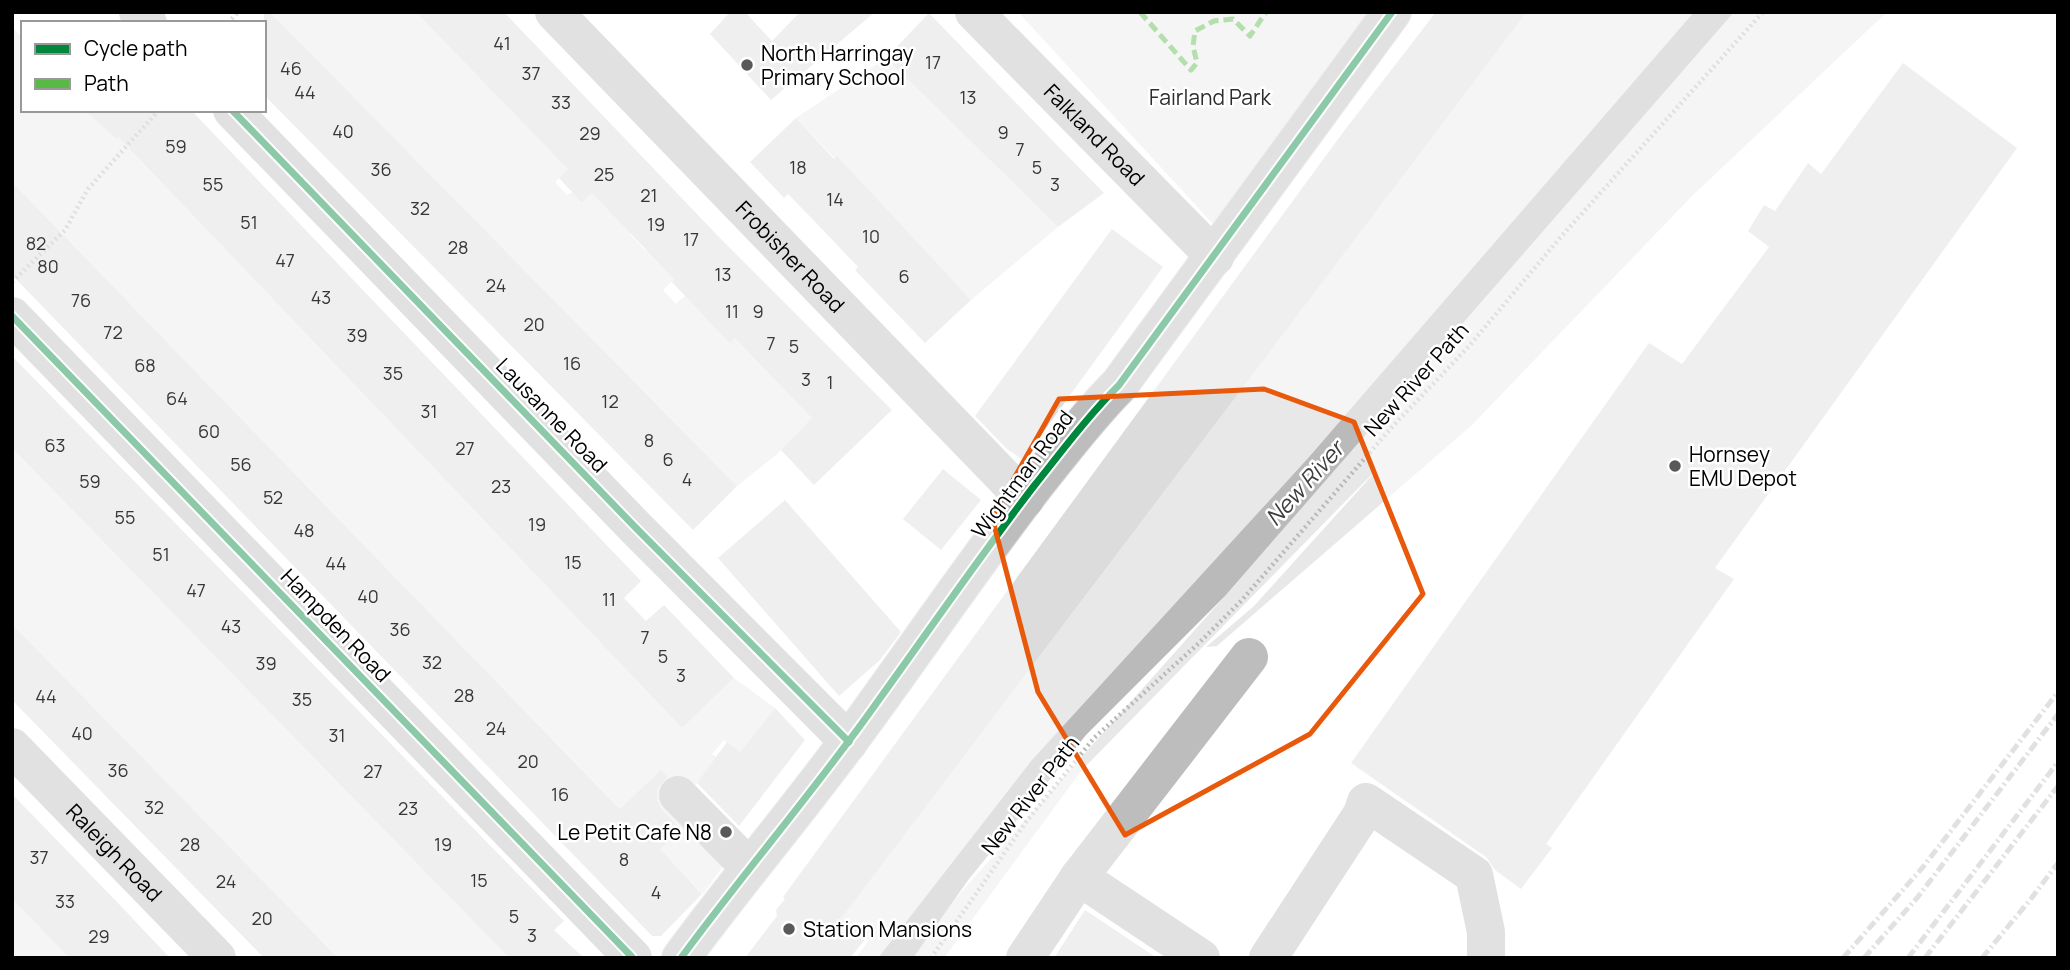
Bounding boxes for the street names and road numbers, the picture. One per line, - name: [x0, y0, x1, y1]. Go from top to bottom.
- street label: Falkland Road: [1038, 78, 1151, 192]
- street label: Frobisher Road: [730, 195, 851, 318]
- street label: New River Path: [1358, 316, 1474, 442]
- street label: Lausanne Road: [490, 352, 614, 478]
- street label: Wightman Road: [965, 404, 1079, 544]
- street label: Hampden Road: [275, 562, 397, 688]
- street label: New River Path: [975, 730, 1085, 860]
- street label: Raleigh Road: [61, 798, 168, 907]

